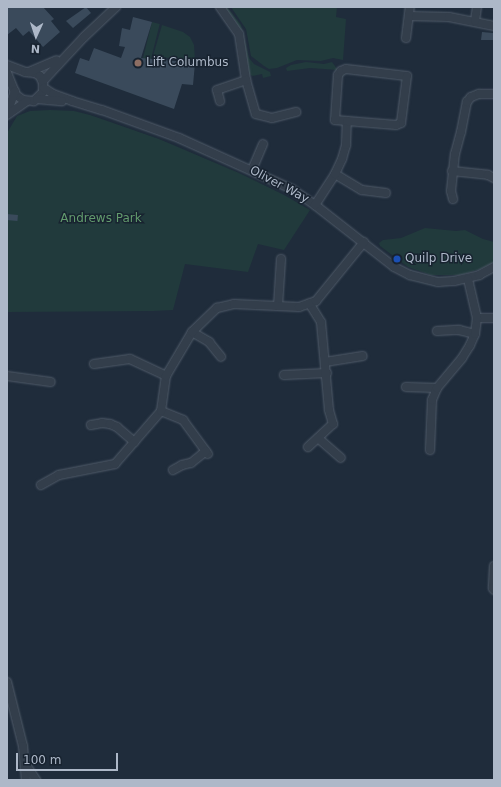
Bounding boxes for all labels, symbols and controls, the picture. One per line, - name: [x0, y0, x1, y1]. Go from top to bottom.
- north arrow: [16, 16, 56, 56]
- text: N: [30, 42, 40, 55]
- place label: Lift Columbus: [146, 56, 228, 70]
- marker: Lift Columbus: [133, 58, 143, 68]
- street label: Oliver Way: [247, 163, 311, 207]
- park label: Andrews Park: [60, 212, 142, 226]
- place label: Quilp Drive: [405, 252, 472, 266]
- marker: Quilp Drive: [392, 254, 402, 264]
- scale bar: [18, 745, 120, 771]
- text: 100 m: [23, 753, 61, 767]

